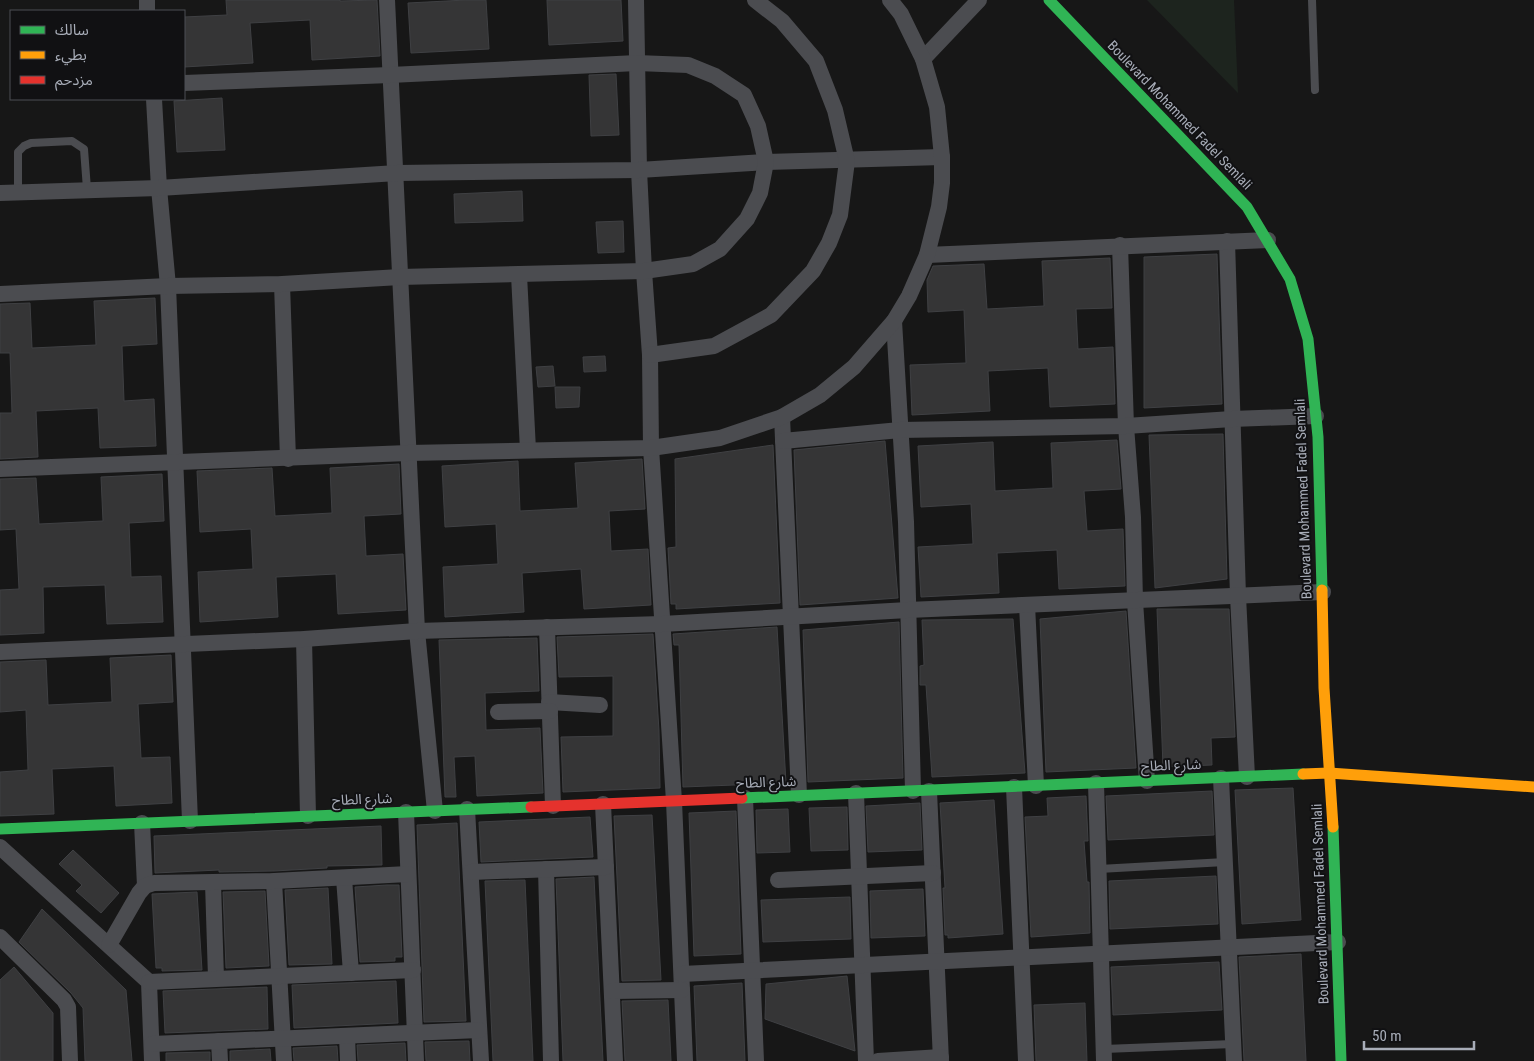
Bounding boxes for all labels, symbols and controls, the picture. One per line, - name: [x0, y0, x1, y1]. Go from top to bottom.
- legend: [10, 10, 185, 100]
- text: سالك: [55, 21, 89, 39]
- street label: Boulevard Mohammed Fadel Semlali: [1105, 37, 1255, 193]
- text: بطيء: [55, 46, 87, 66]
- text: مزدحم: [55, 71, 93, 91]
- street label: Boulevard Mohammed Fadel Semlali: [1292, 398, 1314, 600]
- street label: شارع الطاح: [1141, 756, 1202, 777]
- street label: شارع الطاح: [736, 773, 797, 794]
- street label: شارع الطاح: [332, 790, 393, 811]
- street label: Boulevard Mohammed Fadel Semlali: [1309, 803, 1331, 1005]
- scale bar: [1364, 1018, 1474, 1050]
- text: 50 m: [1372, 1027, 1402, 1045]

